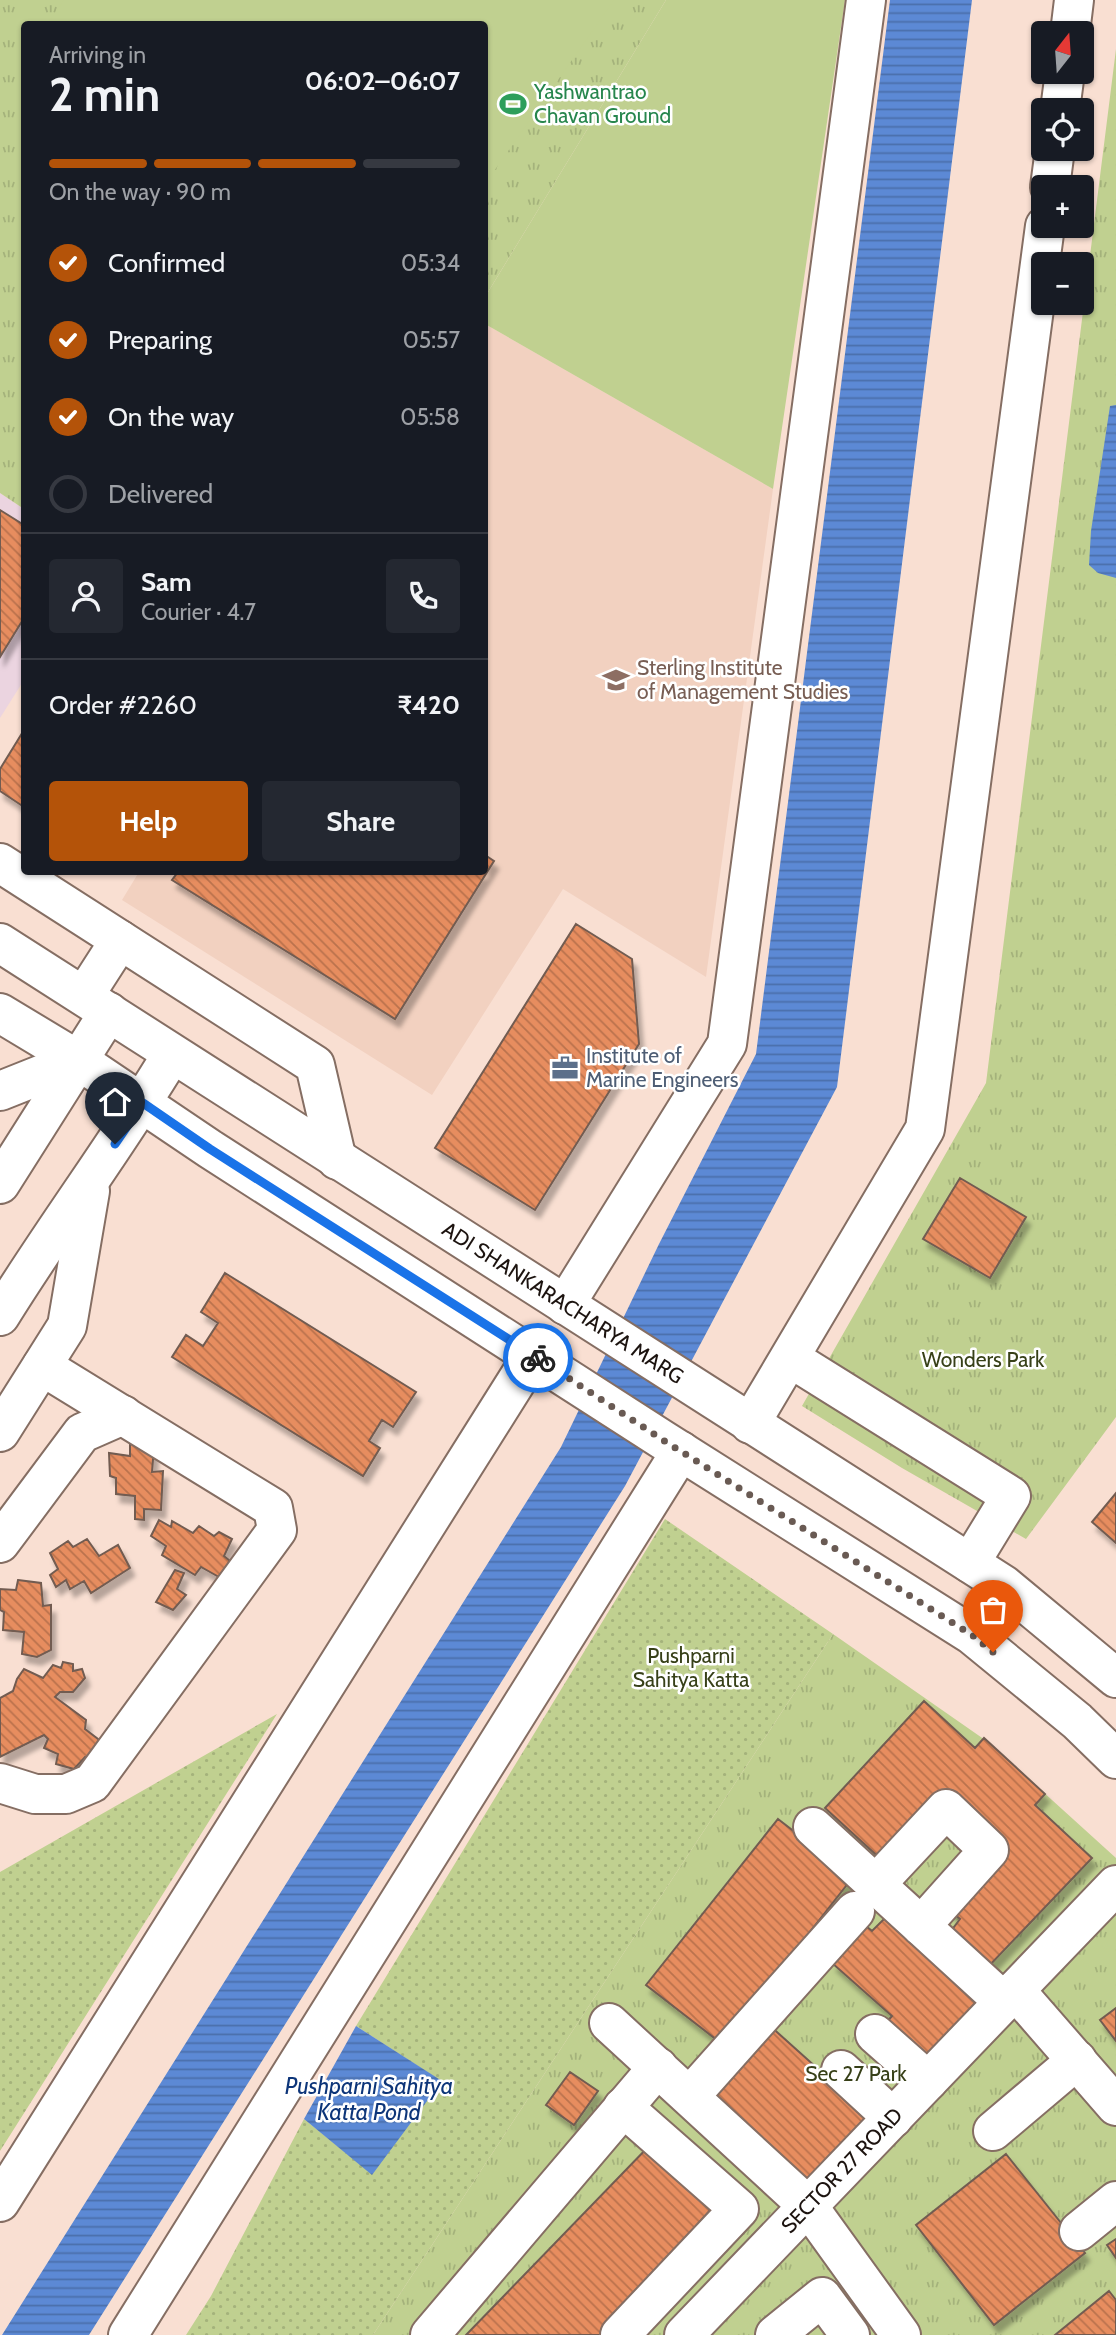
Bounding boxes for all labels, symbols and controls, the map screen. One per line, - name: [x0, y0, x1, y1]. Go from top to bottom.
- north arrow: [1031, 21, 1094, 84]
- map controls: [1031, 21, 1094, 315]
- text: Arriving in: [49, 41, 146, 69]
- text: 06:02–06:07: [305, 65, 460, 97]
- text: 2 min: [49, 67, 160, 123]
- place label: Yashwantrao Chavan Ground: [533, 79, 671, 128]
- sports icon: Yashwantrao Chavan Ground: [498, 89, 528, 119]
- button: locate: [1031, 98, 1094, 161]
- button: +: [1031, 175, 1094, 238]
- text: On the way · 90 m: [49, 178, 231, 206]
- icon: check: [49, 244, 87, 282]
- text: Confirmed: [108, 247, 225, 279]
- text: 05:34: [401, 249, 460, 277]
- button: −: [1031, 252, 1094, 315]
- icon: check: [49, 321, 87, 359]
- text: Preparing: [108, 324, 212, 356]
- text: 05:57: [403, 326, 460, 354]
- icon: check: [49, 398, 87, 436]
- text: On the way: [108, 401, 234, 433]
- text: 05:58: [400, 403, 460, 431]
- text: Delivered: [108, 478, 213, 510]
- button: person: [49, 559, 123, 633]
- button: phone: [386, 559, 460, 633]
- text: Sam: [141, 566, 192, 598]
- text: Courier · 4.7: [141, 598, 256, 626]
- place label: Sterling Institute of Management Studies: [637, 655, 849, 704]
- school or university icon: Sterling Institute of Management Studies: [601, 665, 631, 695]
- text: Order #2260: [49, 689, 197, 721]
- text: ₹420: [398, 689, 460, 721]
- button: Help: [49, 781, 248, 861]
- button: Share: [262, 781, 460, 861]
- place label: Institute of Marine Engineers: [586, 1043, 739, 1092]
- office icon: Institute of Marine Engineers: [550, 1053, 580, 1083]
- pin: [85, 1072, 145, 1144]
- icon: home: [96, 1083, 134, 1121]
- street label: ADI SHANKARACHARYA MARG: [438, 1216, 688, 1389]
- courier: [503, 1323, 573, 1393]
- icon: bike: [519, 1339, 557, 1377]
- park label: Wonders Park: [922, 1347, 1045, 1372]
- pin: [963, 1580, 1023, 1652]
- icon: bag: [974, 1591, 1012, 1629]
- park label: Pushparni Sahitya Katta: [633, 1643, 749, 1692]
- park label: Sec 27 Park: [805, 2061, 907, 2086]
- water label: Pushparni Sahitya Katta Pond: [285, 2072, 453, 2126]
- street label: SECTOR 27 ROAD: [776, 2102, 907, 2238]

